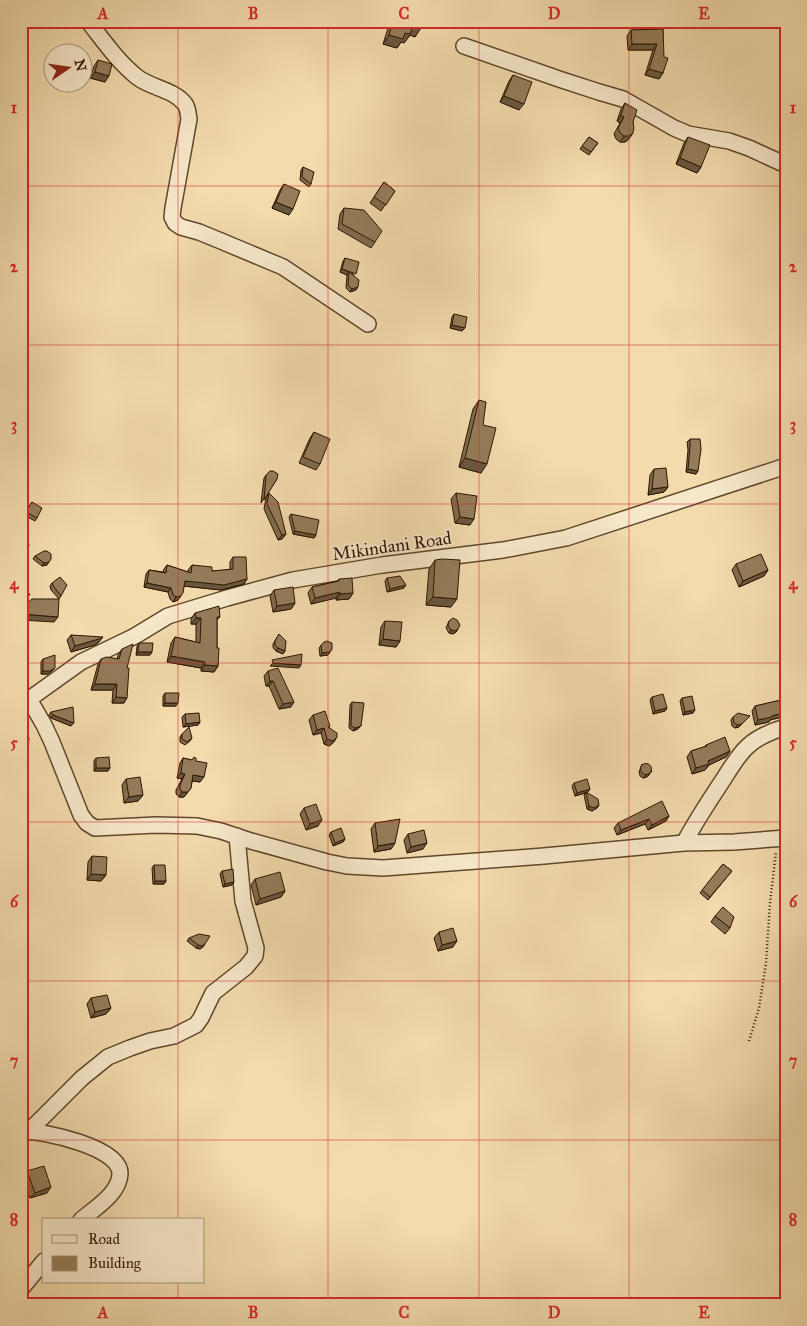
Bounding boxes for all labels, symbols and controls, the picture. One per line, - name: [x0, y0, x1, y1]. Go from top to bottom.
- text: A: [97, 4, 109, 23]
- text: B: [248, 4, 258, 23]
- text: C: [399, 4, 410, 23]
- text: D: [548, 4, 561, 23]
- text: E: [698, 4, 710, 23]
- north arrow: [42, 42, 92, 92]
- text: N: [71, 57, 90, 73]
- text: 1: [11, 98, 18, 117]
- text: 1: [790, 98, 797, 117]
- text: 2: [10, 257, 19, 276]
- text: 2: [789, 257, 798, 276]
- text: 3: [11, 415, 17, 435]
- text: 3: [790, 415, 796, 435]
- street label: Mikindani Road: [331, 527, 453, 565]
- text: 4: [10, 574, 20, 594]
- text: 4: [789, 574, 799, 594]
- text: 5: [10, 733, 18, 752]
- text: 5: [789, 733, 797, 752]
- text: 6: [10, 892, 19, 911]
- text: 6: [789, 892, 798, 911]
- text: 7: [10, 1051, 19, 1070]
- text: 7: [789, 1051, 798, 1070]
- text: 8: [10, 1210, 18, 1229]
- text: 8: [789, 1210, 797, 1229]
- legend: [42, 1218, 205, 1284]
- text: Road: [88, 1230, 120, 1248]
- text: Building: [88, 1254, 142, 1272]
- text: A: [97, 1303, 109, 1322]
- text: B: [248, 1303, 258, 1322]
- text: C: [399, 1303, 410, 1322]
- text: D: [548, 1303, 561, 1322]
- text: E: [698, 1303, 710, 1322]

